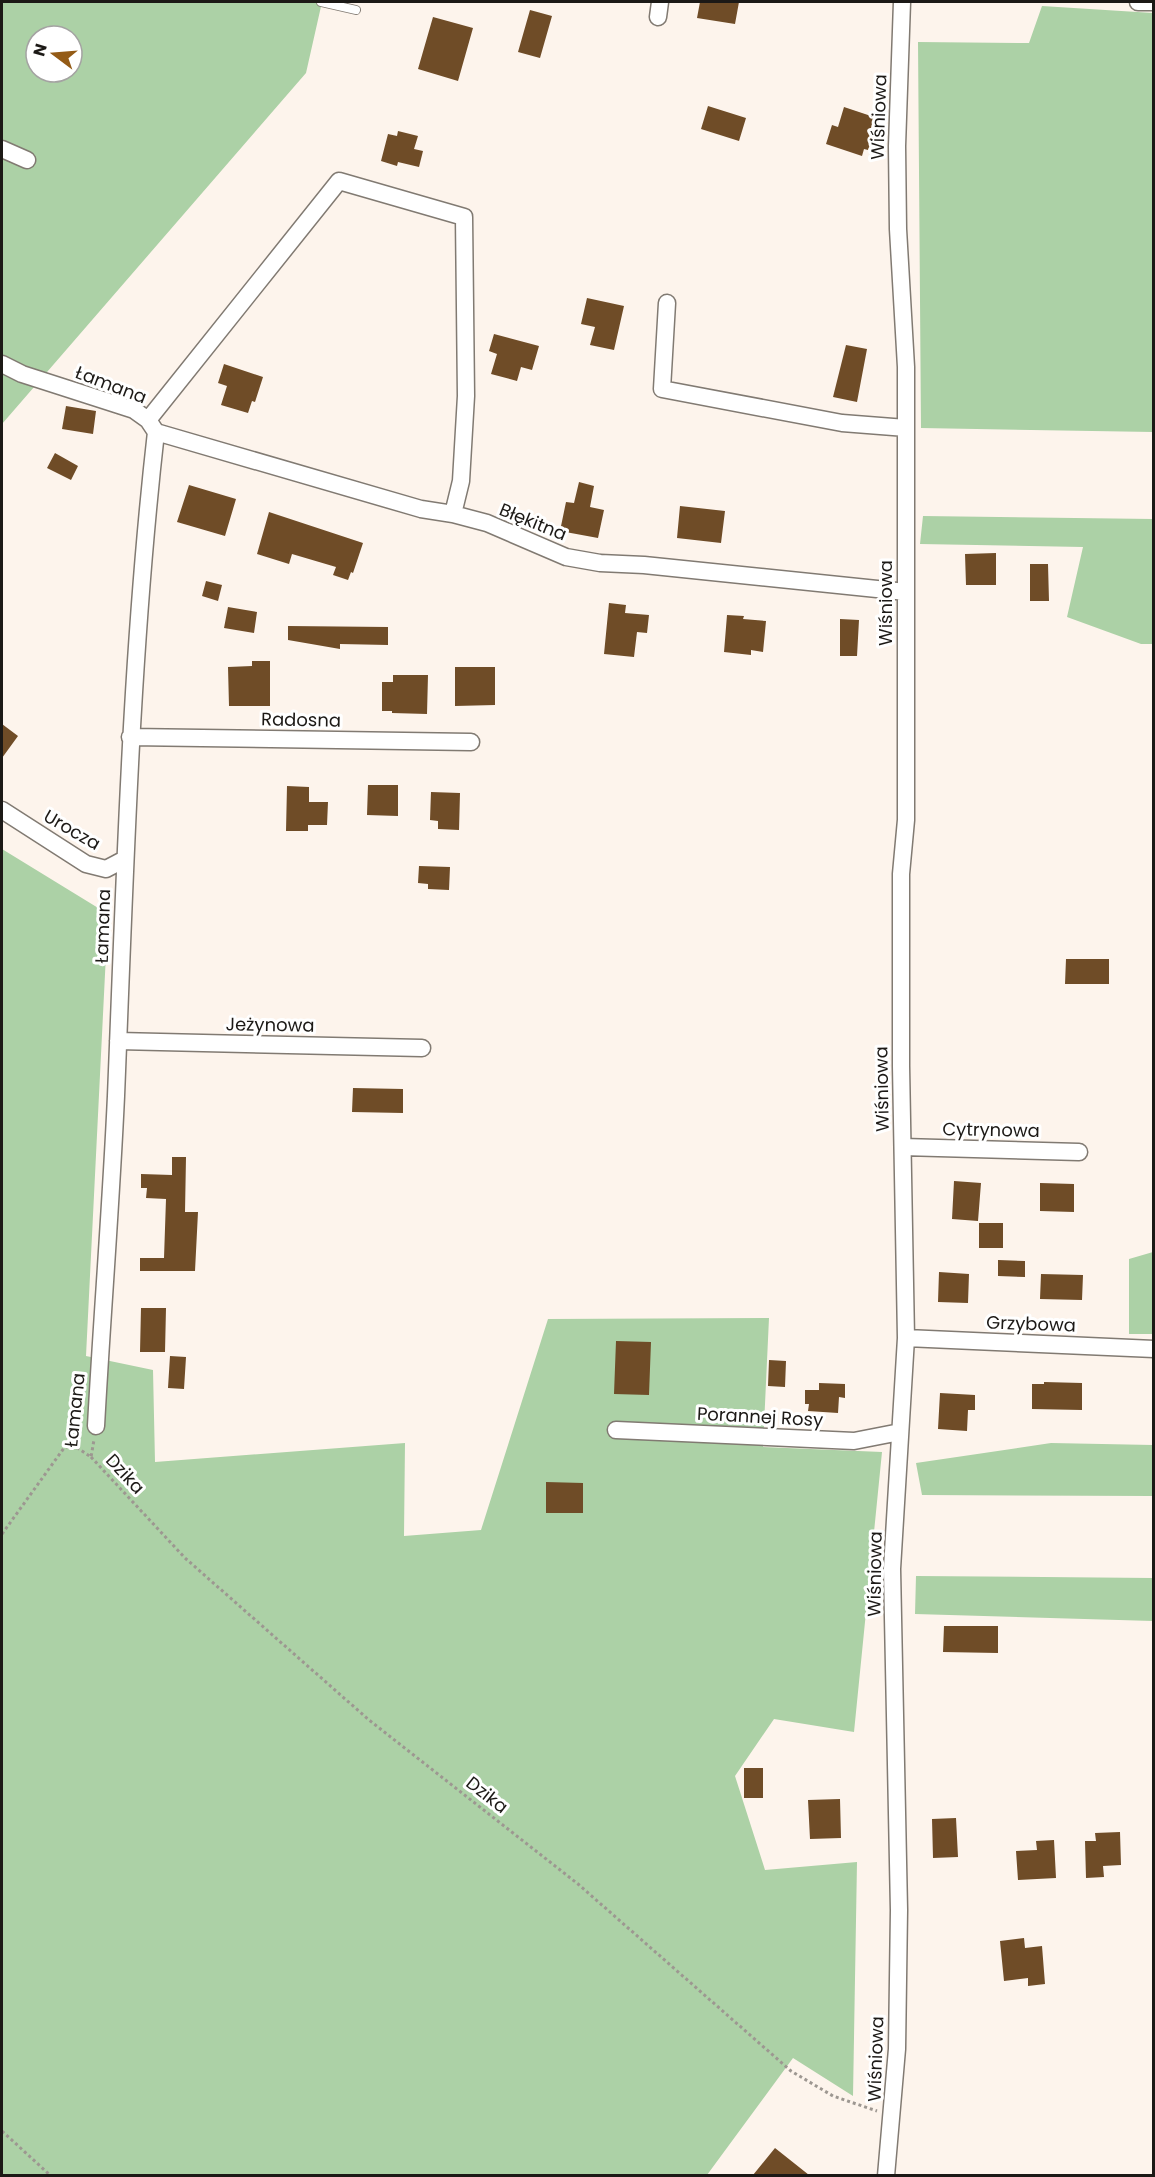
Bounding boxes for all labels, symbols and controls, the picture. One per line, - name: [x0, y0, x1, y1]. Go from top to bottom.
- north arrow: [24, 24, 84, 84]
- text: N: [27, 41, 53, 59]
- street label: Wiśniowa: [865, 74, 892, 160]
- street label: Łamana: [72, 360, 150, 410]
- street label: Błękitna: [496, 497, 571, 546]
- street label: Wiśniowa: [873, 560, 898, 646]
- street label: Radosna: [261, 706, 341, 733]
- street label: Urocza: [39, 803, 105, 856]
- street label: Łamana: [89, 888, 116, 964]
- street label: Jeżynowa: [225, 1011, 315, 1038]
- street label: Wiśniowa: [868, 1046, 895, 1132]
- street label: Cytrynowa: [942, 1116, 1040, 1143]
- street label: Grzybowa: [986, 1309, 1076, 1338]
- street label: Łamana: [58, 1372, 91, 1448]
- street label: Porannej Rosy: [696, 1401, 824, 1432]
- street label: Dzika: [100, 1448, 150, 1499]
- street label: Wiśniowa: [861, 1531, 888, 1617]
- street label: Dzika: [461, 1770, 513, 1819]
- street label: Wiśniowa: [862, 2016, 889, 2102]

